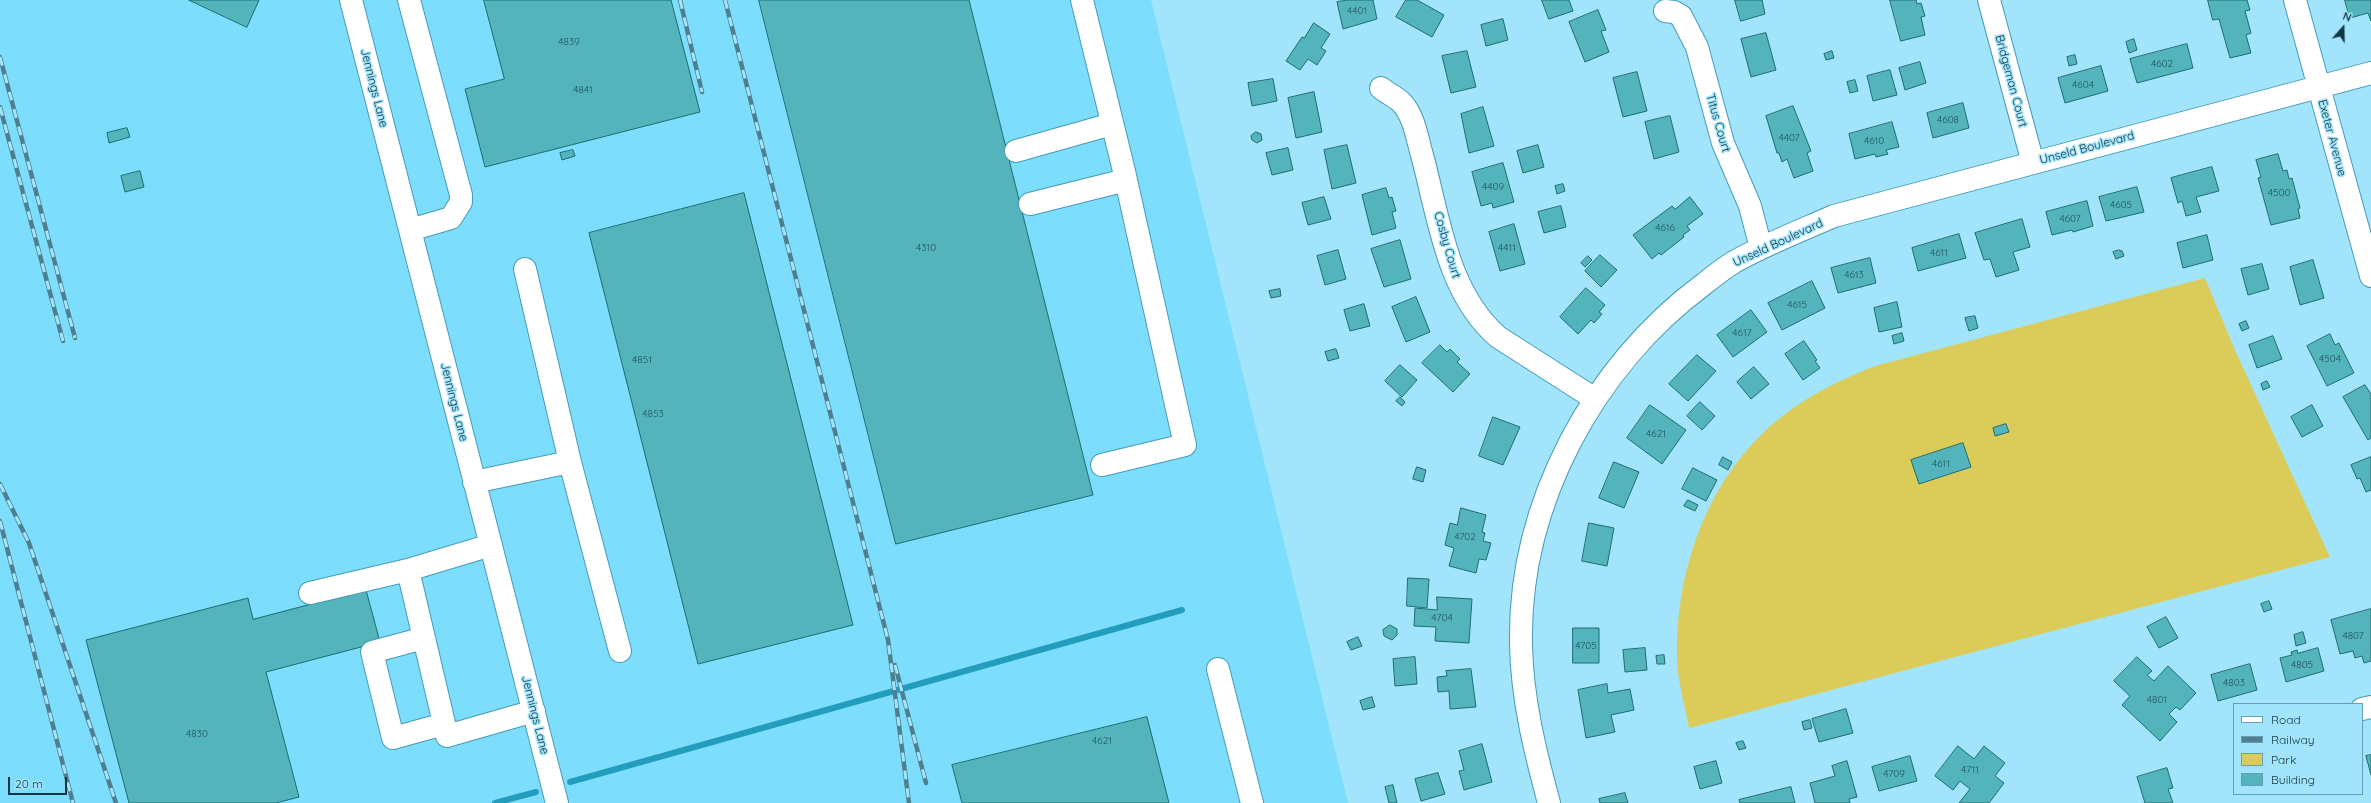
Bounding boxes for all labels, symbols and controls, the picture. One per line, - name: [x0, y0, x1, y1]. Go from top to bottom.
- house number: 4401: [1347, 5, 1367, 17]
- north arrow: [2323, 8, 2363, 48]
- text: N: [2341, 9, 2353, 25]
- street label: Bridgeman Court: [1992, 33, 2030, 129]
- house number: 4839: [558, 36, 580, 48]
- street label: Jennings Lane: [357, 47, 391, 129]
- house number: 4602: [2151, 58, 2173, 70]
- house number: 4604: [2072, 79, 2094, 91]
- house number: 4841: [573, 84, 593, 96]
- street label: Titus Court: [1703, 92, 1733, 154]
- street label: Exeter Avenue: [2315, 98, 2349, 178]
- house number: 4608: [1937, 114, 1959, 126]
- street label: Unseld Boulevard: [2038, 128, 2136, 168]
- house number: 4407: [1778, 132, 1800, 144]
- house number: 4610: [1864, 135, 1884, 147]
- house number: 4409: [1482, 181, 1504, 193]
- house number: 4500: [2268, 187, 2290, 199]
- house number: 4605: [2110, 199, 2132, 211]
- street label: Cosby Court: [1431, 210, 1463, 280]
- house number: 4607: [2059, 213, 2081, 225]
- street label: Unseld Boulevard: [1731, 216, 1825, 270]
- house number: 4616: [1655, 222, 1675, 234]
- house number: 4310: [916, 242, 936, 254]
- house number: 4411: [1498, 242, 1516, 254]
- house number: 4611: [1930, 247, 1948, 259]
- house number: 4613: [1844, 269, 1864, 281]
- house number: 4615: [1787, 299, 1807, 311]
- house number: 4617: [1732, 327, 1752, 339]
- house number: 4504: [2319, 353, 2341, 365]
- house number: 4851: [632, 354, 652, 366]
- street label: Jennings Lane: [437, 361, 471, 443]
- house number: 4853: [642, 408, 664, 420]
- house number: 4621: [1646, 428, 1666, 440]
- house number: 4611: [1932, 458, 1950, 470]
- house number: 4702: [1454, 531, 1476, 543]
- house number: 4704: [1431, 612, 1453, 624]
- house number: 4807: [2342, 630, 2364, 642]
- house number: 4705: [1575, 640, 1597, 652]
- house number: 4805: [2291, 659, 2313, 671]
- street label: Jennings Lane: [518, 674, 552, 756]
- house number: 4803: [2223, 677, 2245, 689]
- house number: 4801: [2147, 694, 2167, 706]
- legend: [2233, 703, 2363, 795]
- text: Road: [2271, 712, 2301, 727]
- house number: 4830: [186, 728, 208, 740]
- text: Railway: [2271, 732, 2315, 747]
- house number: 4621: [1092, 735, 1112, 747]
- text: Park: [2271, 752, 2296, 767]
- house number: 4711: [1961, 764, 1979, 776]
- house number: 4709: [1883, 768, 1905, 780]
- scale bar: [10, 769, 69, 795]
- text: Building: [2271, 772, 2315, 787]
- text: 20 m: [15, 776, 43, 791]

